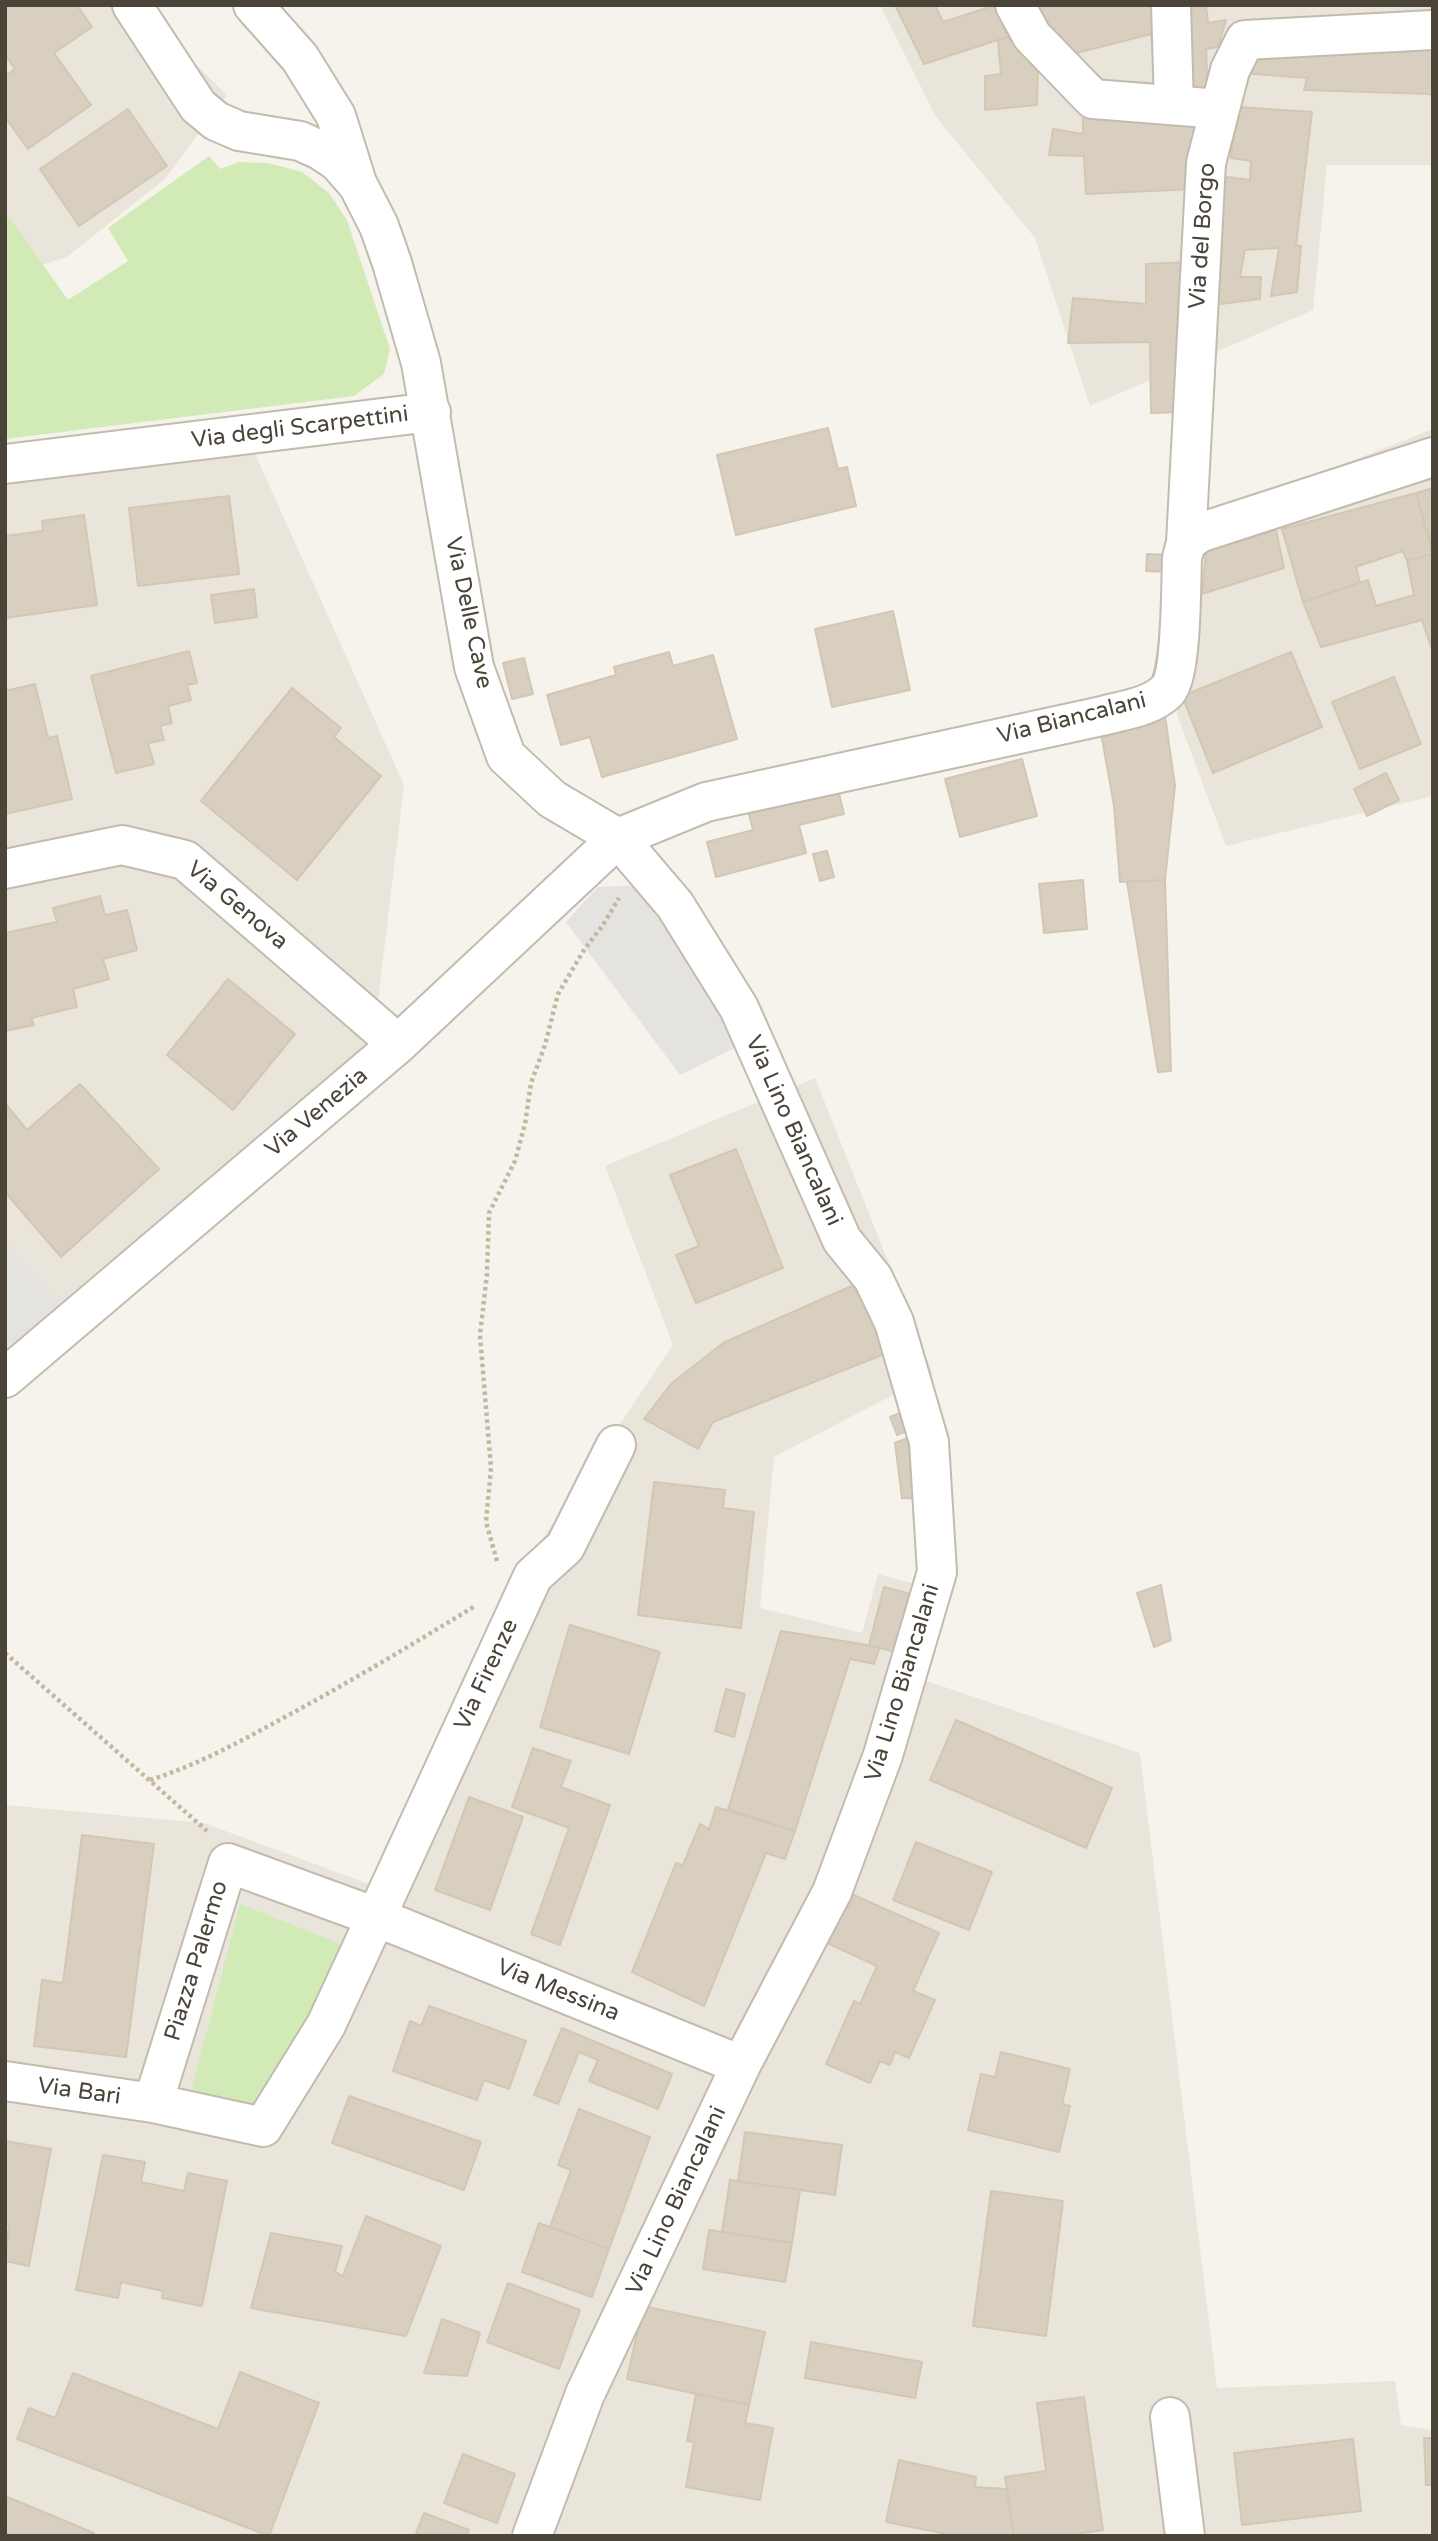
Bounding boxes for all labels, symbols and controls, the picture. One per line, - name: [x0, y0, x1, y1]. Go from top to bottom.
- street label: Via del Borgo: [1184, 162, 1222, 310]
- street label: Via degli Scarpettini: [190, 401, 410, 455]
- street label: Via Delle Cave: [438, 535, 498, 691]
- street label: Via Biancalani: [995, 687, 1149, 751]
- street label: Via Genova: [181, 856, 293, 956]
- street label: Via Lino Biancalani: [739, 1032, 847, 1230]
- street label: Via Venezia: [260, 1062, 374, 1164]
- street label: Via Lino Biancalani: [860, 1581, 946, 1785]
- street label: Via Firenze: [449, 1615, 525, 1735]
- street label: Piazza Palermo: [160, 1878, 234, 2044]
- street label: Via Messina: [493, 1954, 623, 2028]
- street label: Via Bari: [36, 2073, 122, 2111]
- street label: Via Lino Biancalani: [621, 2102, 733, 2300]

